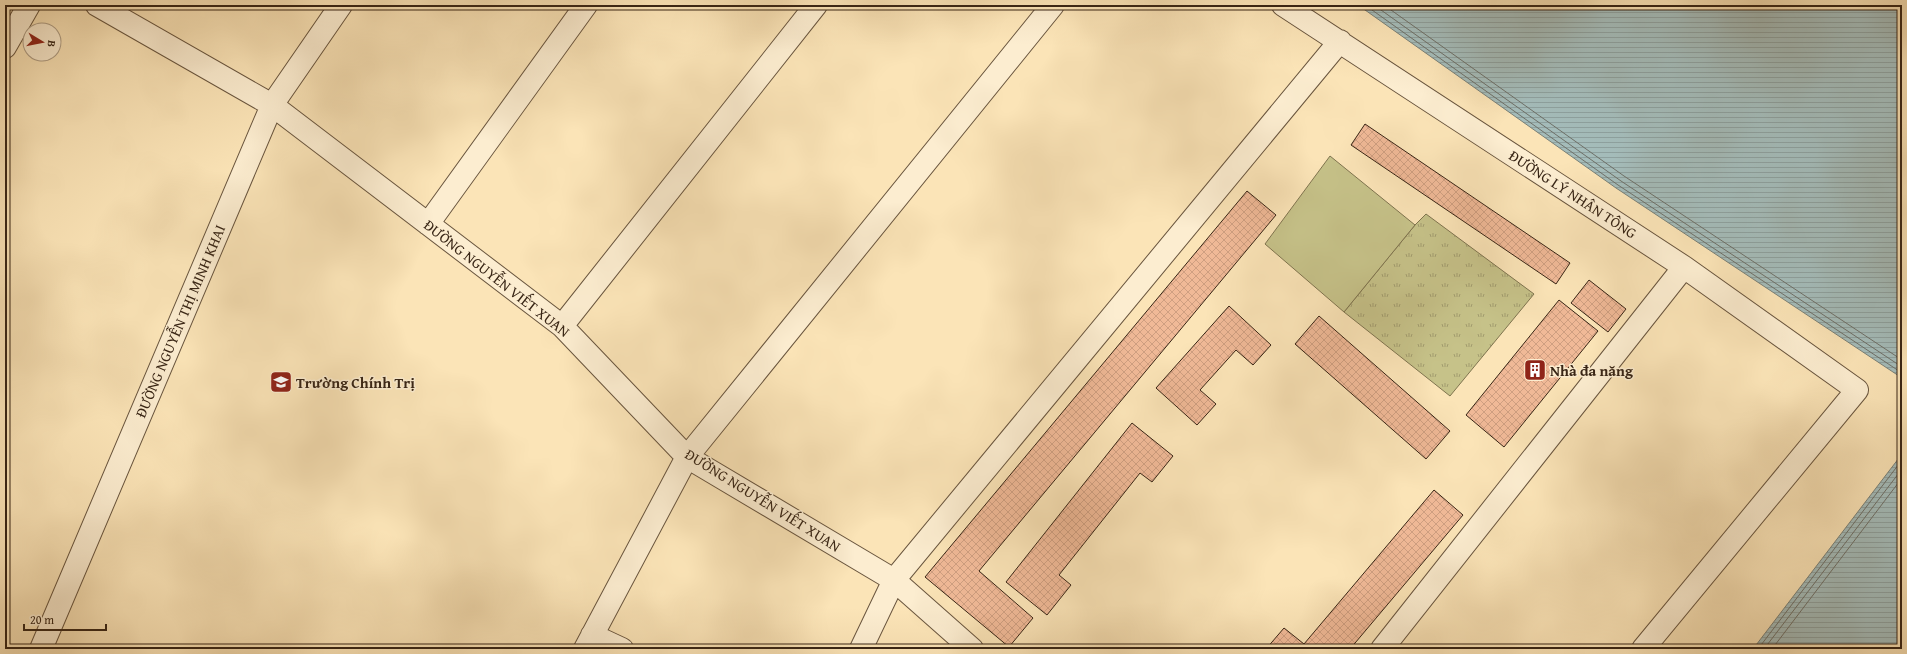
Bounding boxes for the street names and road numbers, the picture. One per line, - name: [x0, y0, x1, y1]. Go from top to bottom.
- street label: ĐƯỜNG LÝ NHÂN TÔNG: [1505, 145, 1641, 243]
- street label: ĐƯỜNG NGUYỄN VIẾT XUAN: [420, 214, 575, 342]
- street label: ĐƯỜNG NGUYỄN THỊ MINH KHAI: [130, 221, 230, 421]
- street label: ĐƯỜNG NGUYỄN VIẾT XUAN: [681, 443, 845, 557]

